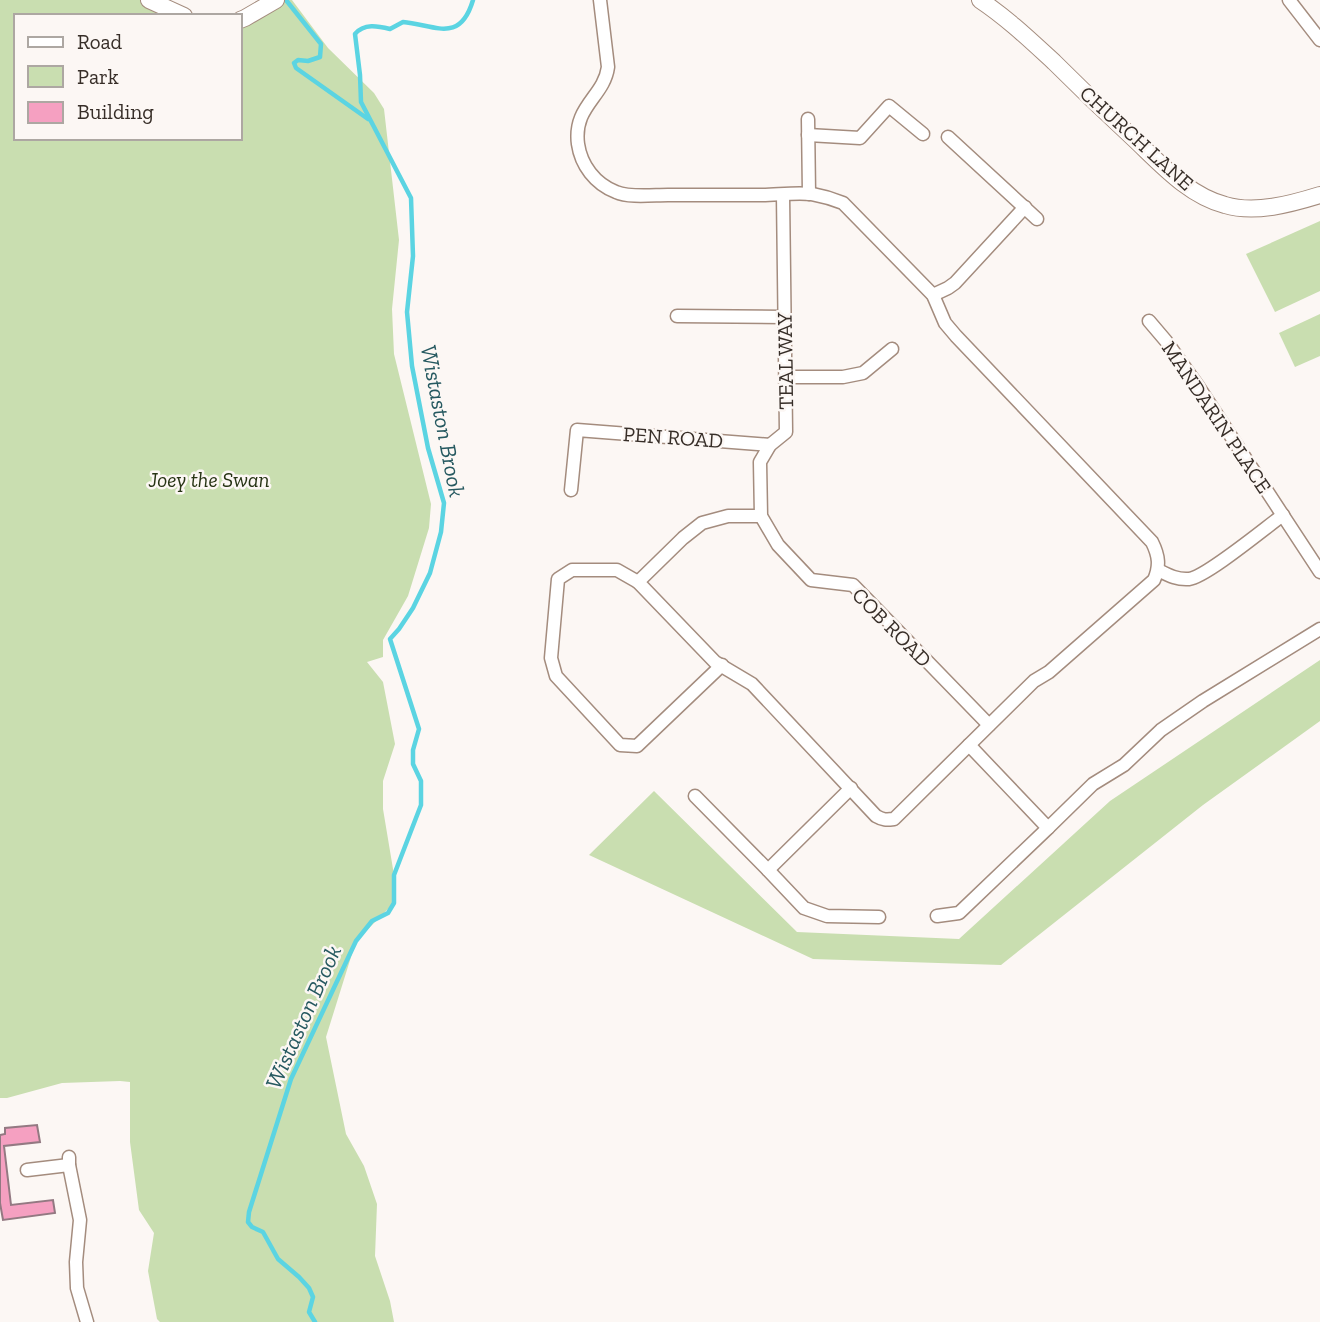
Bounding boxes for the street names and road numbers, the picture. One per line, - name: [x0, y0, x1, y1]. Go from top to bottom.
- street label: CHURCH LANE: [1075, 80, 1199, 196]
- street label: TEAL WAY: [772, 312, 798, 410]
- street label: MANDARIN PLACE: [1157, 336, 1277, 498]
- street label: PEN ROAD: [622, 421, 724, 453]
- street label: COB ROAD: [847, 582, 937, 672]

